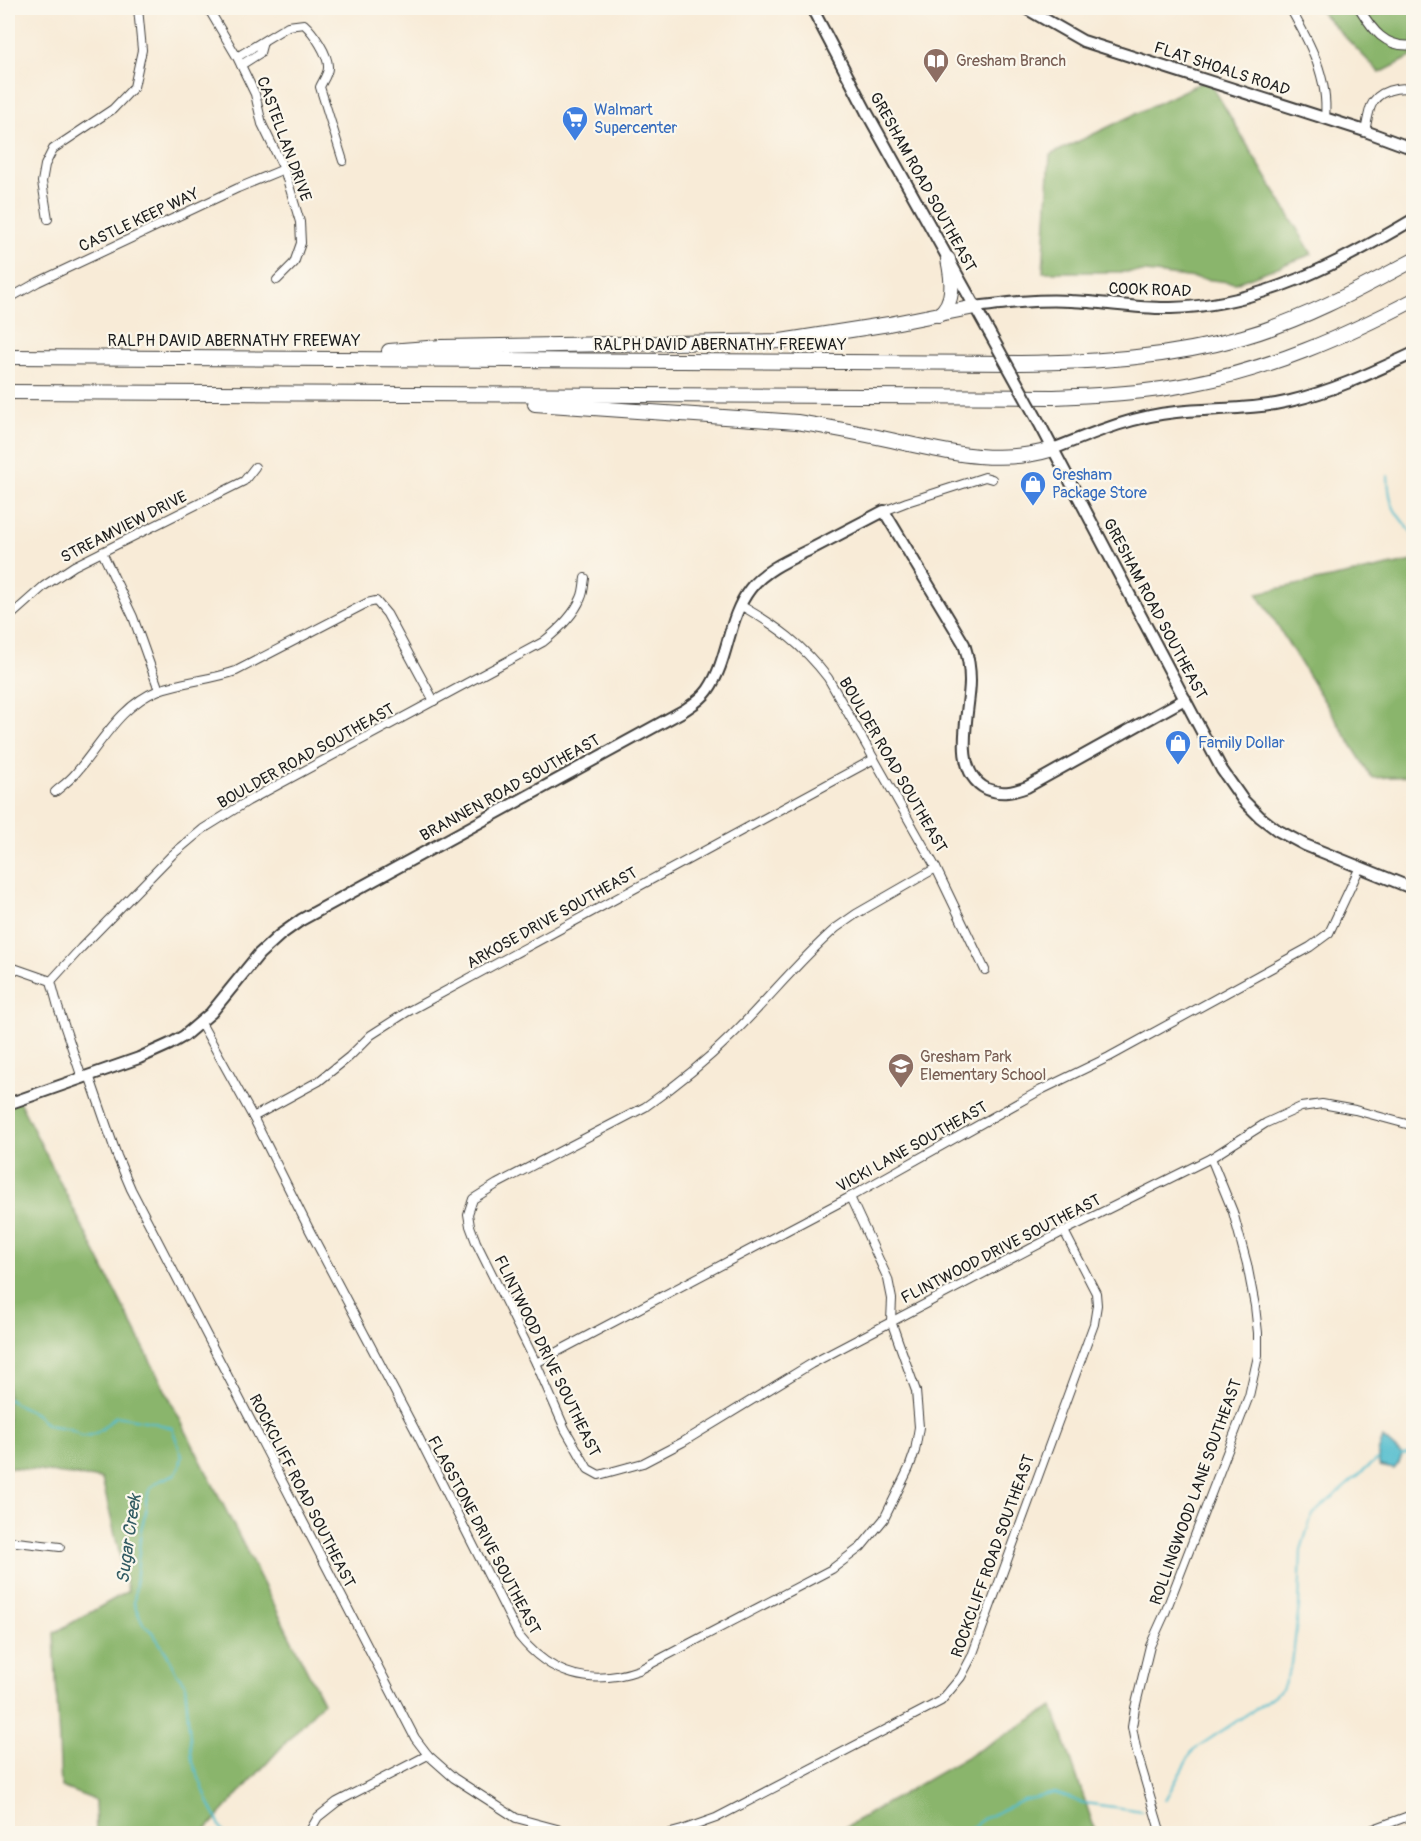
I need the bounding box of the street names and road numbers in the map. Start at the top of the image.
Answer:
street label: FLAT SHOALS ROAD [1151,38,1293,100]
street label: CASTELLAN DRIVE [252,74,316,204]
street label: GRESHAM ROAD SOUTHEAST [865,89,981,275]
street label: CASTLE KEEP WAY [76,183,202,257]
street label: COOK ROAD [1108,279,1192,301]
street label: RALPH DAVID ABERNATHY FREEWAY [107,331,361,351]
street label: RALPH DAVID ABERNATHY FREEWAY [593,335,847,355]
street label: STREAMVIEW DRIVE [58,487,190,567]
street label: GRESHAM ROAD SOUTHEAST [1099,515,1211,703]
street label: BOULDER ROAD SOUTHEAST [835,674,952,856]
street label: BOULDER ROAD SOUTHEAST [214,699,398,813]
street label: BRANNEN ROAD SOUTHEAST [417,730,604,846]
street label: ARKOSE DRIVE SOUTHEAST [463,863,641,973]
street label: VICKI LANE SOUTHEAST [833,1097,991,1197]
street label: FLINTWOOD DRIVE SOUTHEAST [898,1190,1104,1308]
street label: FLINTWOOD DRIVE SOUTHEAST [489,1252,605,1460]
street label: ROLLINGWOOD LANE SOUTHEAST [1146,1376,1246,1608]
street label: ROCKCLIFF ROAD SOUTHEAST [244,1391,360,1591]
street label: FLAGSTONE DRIVE SOUTHEAST [423,1432,545,1638]
street label: ROCKCLIFF ROAD SOUTHEAST [947,1452,1039,1660]

